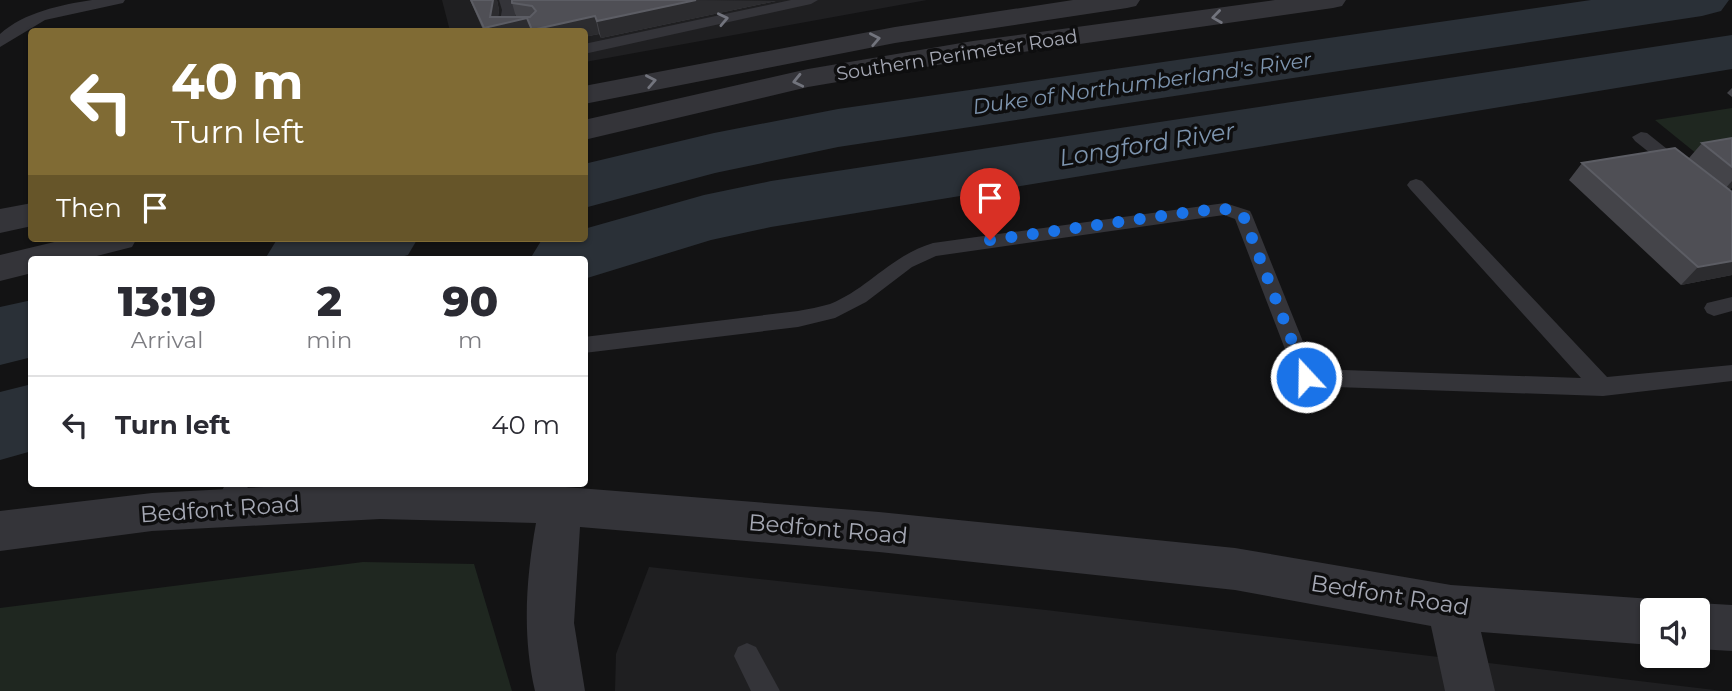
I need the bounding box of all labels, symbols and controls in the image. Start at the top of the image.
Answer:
one-way arrow [1211,9,1222,24]
one-way arrow [717,13,729,28]
street label: Southern Perimeter Road [835,25,1079,85]
one-way arrow [869,32,881,47]
water label: Duke of Northumberland's River [971,47,1314,119]
text: 40 m [171,52,303,111]
icon: left [56,56,147,147]
one-way arrow [792,72,804,87]
one-way arrow [645,75,657,90]
text: Turn left [171,112,305,151]
water label: Longford River [1057,116,1238,172]
pin [960,168,1020,240]
icon: arrive [971,179,1009,217]
icon: arrive [136,189,174,227]
text: Then [56,192,122,224]
text: 13:19 [118,275,216,327]
text: 2 [317,275,342,327]
text: 90 [442,275,498,327]
text: Arrival [131,326,203,354]
text: min [306,326,352,354]
text: m [458,326,482,354]
position arrow [1269,340,1343,414]
icon: left [56,406,94,444]
text: Turn left [115,409,231,441]
text: 40 m [491,409,560,441]
street label: Bedfont Road [139,489,301,529]
street label: Bedfont Road [747,508,909,550]
street label: Bedfont Road [1309,569,1471,621]
map controls [1640,598,1710,668]
button: sound [1640,598,1710,668]

